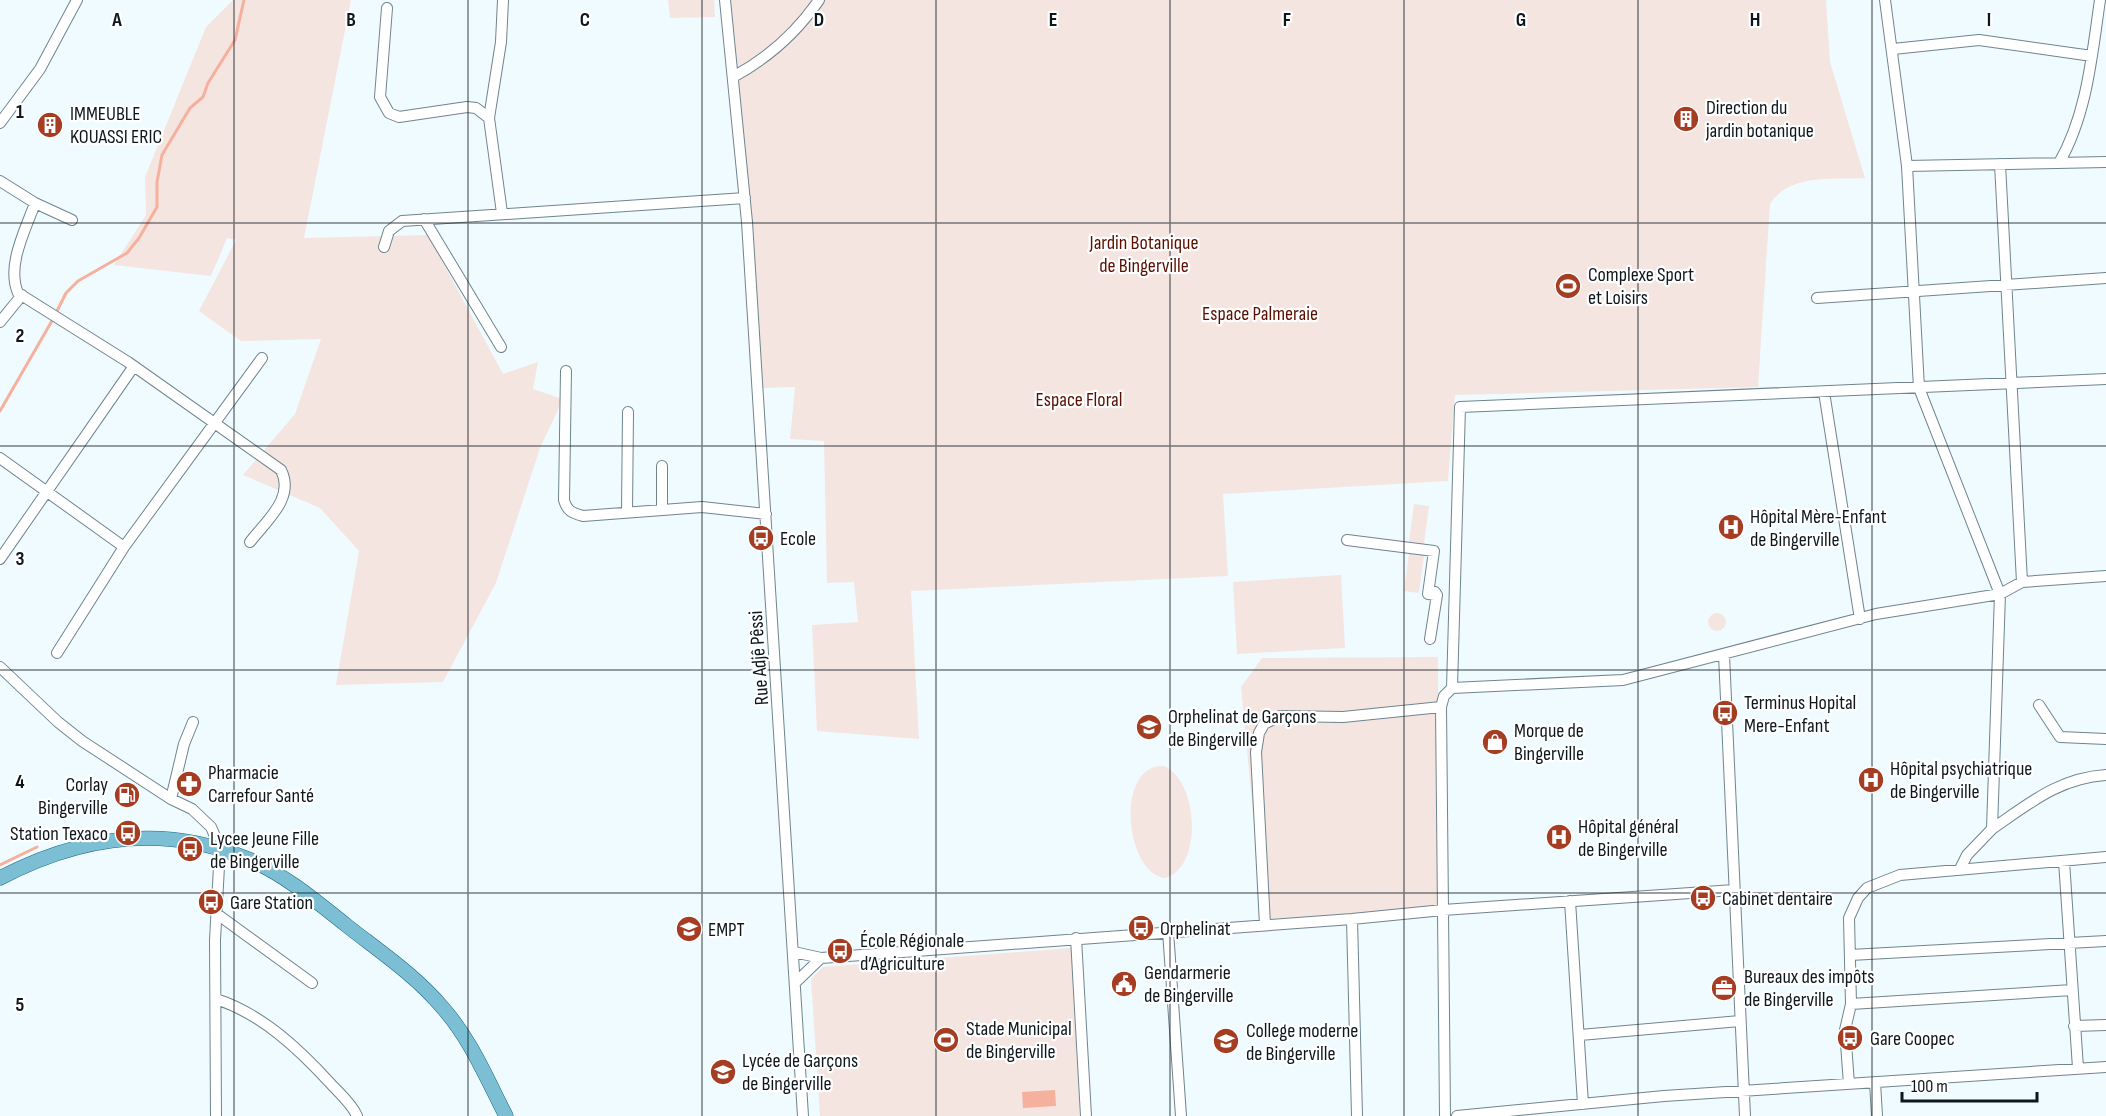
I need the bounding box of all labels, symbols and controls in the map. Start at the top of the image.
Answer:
text: A [111,8,122,32]
text: B [346,8,356,32]
text: C [580,8,590,32]
text: D [814,8,824,32]
text: E [1049,8,1057,32]
text: F [1283,8,1291,32]
text: G [1516,8,1526,32]
text: H [1750,8,1760,32]
text: I [1987,8,1991,32]
place label: Direction du jardin botanique [1705,96,1814,143]
text: 1 [16,100,24,124]
place label: IMMEUBLE KOUASSI ERIC [70,102,162,149]
building icon: Direction du jardin botanique [1671,104,1701,134]
building icon: IMMEUBLE KOUASSI ERIC [35,110,65,140]
park label: Jardin Botanique de Bingerville [1089,231,1198,278]
place label: Complexe Sport et Loisirs [1588,263,1694,310]
sports icon: Complexe Sport et Loisirs [1553,271,1583,301]
park label: Espace Palmeraie [1202,302,1318,326]
text: 2 [16,324,24,348]
park label: Espace Floral [1036,388,1122,412]
place label: Hôpital Mère-Enfant de Bingerville [1750,505,1887,552]
hospital icon: Hôpital Mère-Enfant de Bingerville [1716,512,1746,542]
bus stop icon: Ecole [746,523,776,553]
place label: Ecole [780,527,816,551]
text: 3 [16,547,25,571]
street label: Rue Adjê Pêssi [744,610,774,706]
place label: Terminus Hopital Mere-Enfant [1744,691,1856,738]
bus stop icon: Terminus Hopital Mere-Enfant [1710,698,1740,728]
place label: Orphelinat de Garçons de Bingerville [1168,705,1316,752]
school or university icon: Orphelinat de Garçons de Bingerville [1134,712,1164,742]
place label: Morque de Bingerville [1514,719,1584,766]
shop icon: Morque de Bingerville [1480,727,1510,757]
place label: Hôpital psychiatrique de Bingerville [1890,757,2032,804]
place label: Pharmacie Carrefour Santé [208,761,314,808]
hospital icon: Hôpital psychiatrique de Bingerville [1856,765,1886,795]
pharmacy icon: Pharmacie Carrefour Santé [174,769,204,799]
text: 4 [15,770,25,794]
place label: Corlay Bingerville [38,773,108,820]
fuel station icon: Corlay Bingerville [112,780,142,810]
place label: Hôpital général de Bingerville [1578,815,1678,862]
bus stop icon: Station Texaco [113,818,143,848]
place label: Station Texaco [10,822,108,846]
hospital icon: Hôpital général de Bingerville [1544,822,1574,852]
place label: Lycee Jeune Fille de Bingerville [210,827,319,874]
bus stop icon: Lycee Jeune Fille de Bingerville [175,834,205,864]
bus stop icon: Cabinet dentaire [1688,883,1718,913]
bus stop icon: Gare Station [196,887,226,917]
place label: Cabinet dentaire [1722,887,1833,911]
place label: Gare Station [230,891,313,915]
bus stop icon: Orphelinat [1126,913,1156,943]
school or university icon: EMPT [674,914,704,944]
place label: Orphelinat [1160,917,1231,941]
place label: EMPT [708,918,745,942]
place label: École Régionale d’Agriculture [860,929,964,976]
bus stop icon: École Régionale d’Agriculture [825,936,855,966]
place label: Gendarmerie de Bingerville [1144,961,1234,1008]
place label: Bureaux des impôts de Bingerville [1744,965,1874,1012]
public building icon: Gendarmerie de Bingerville [1109,969,1139,999]
office icon: Bureaux des impôts de Bingerville [1709,973,1739,1003]
text: 5 [16,993,25,1017]
place label: Stade Municipal de Bingerville [966,1017,1072,1064]
place label: College moderne de Bingerville [1246,1019,1358,1066]
bus stop icon: Gare Coopec [1835,1023,1865,1053]
sports icon: Stade Municipal de Bingerville [931,1025,961,1055]
school or university icon: College moderne de Bingerville [1211,1026,1241,1056]
place label: Gare Coopec [1870,1027,1955,1051]
place label: Lycée de Garçons de Bingerville [742,1049,858,1096]
school or university icon: Lycée de Garçons de Bingerville [708,1057,738,1087]
scale bar [1902,1065,2037,1103]
text: 100 m [1911,1076,1948,1097]

